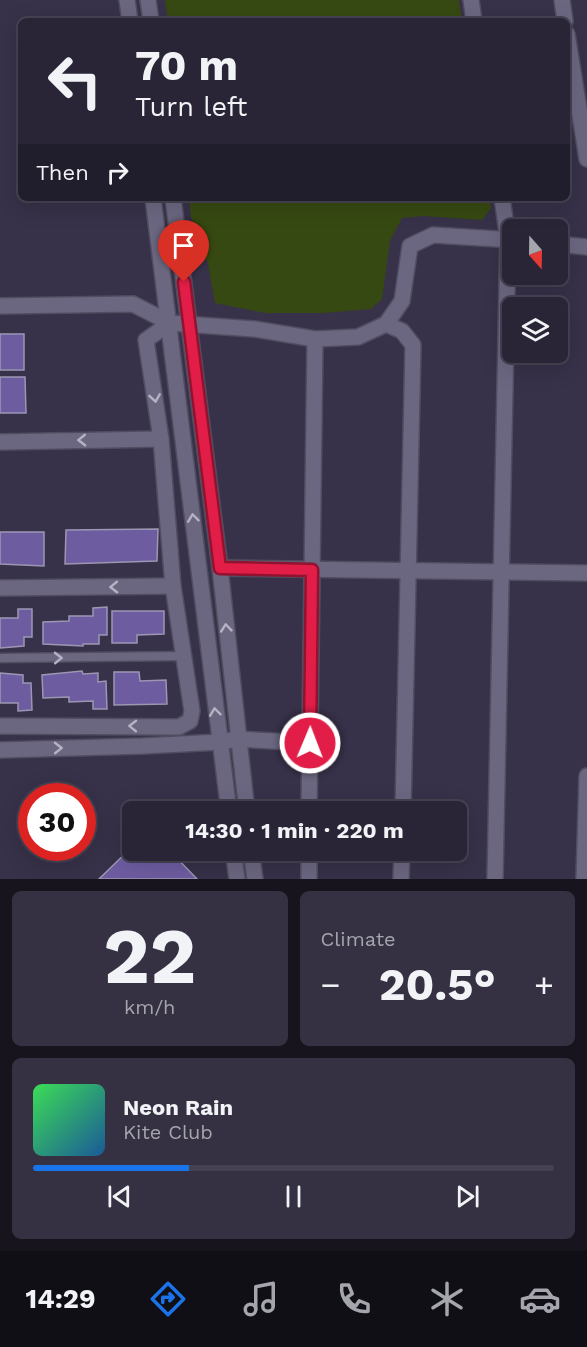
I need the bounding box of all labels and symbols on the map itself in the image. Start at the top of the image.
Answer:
north arrow [502,219,568,285]
pin [158,220,209,282]
one-way arrow [148,393,161,403]
one-way arrow [77,434,86,447]
one-way arrow [187,514,199,523]
one-way arrow [110,581,119,593]
one-way arrow [221,624,233,633]
one-way arrow [54,651,63,664]
one-way arrow [210,707,222,716]
position arrow [278,711,342,775]
one-way arrow [129,720,138,732]
one-way arrow [54,742,63,755]
speed limit sign: 30 [18,783,96,861]

